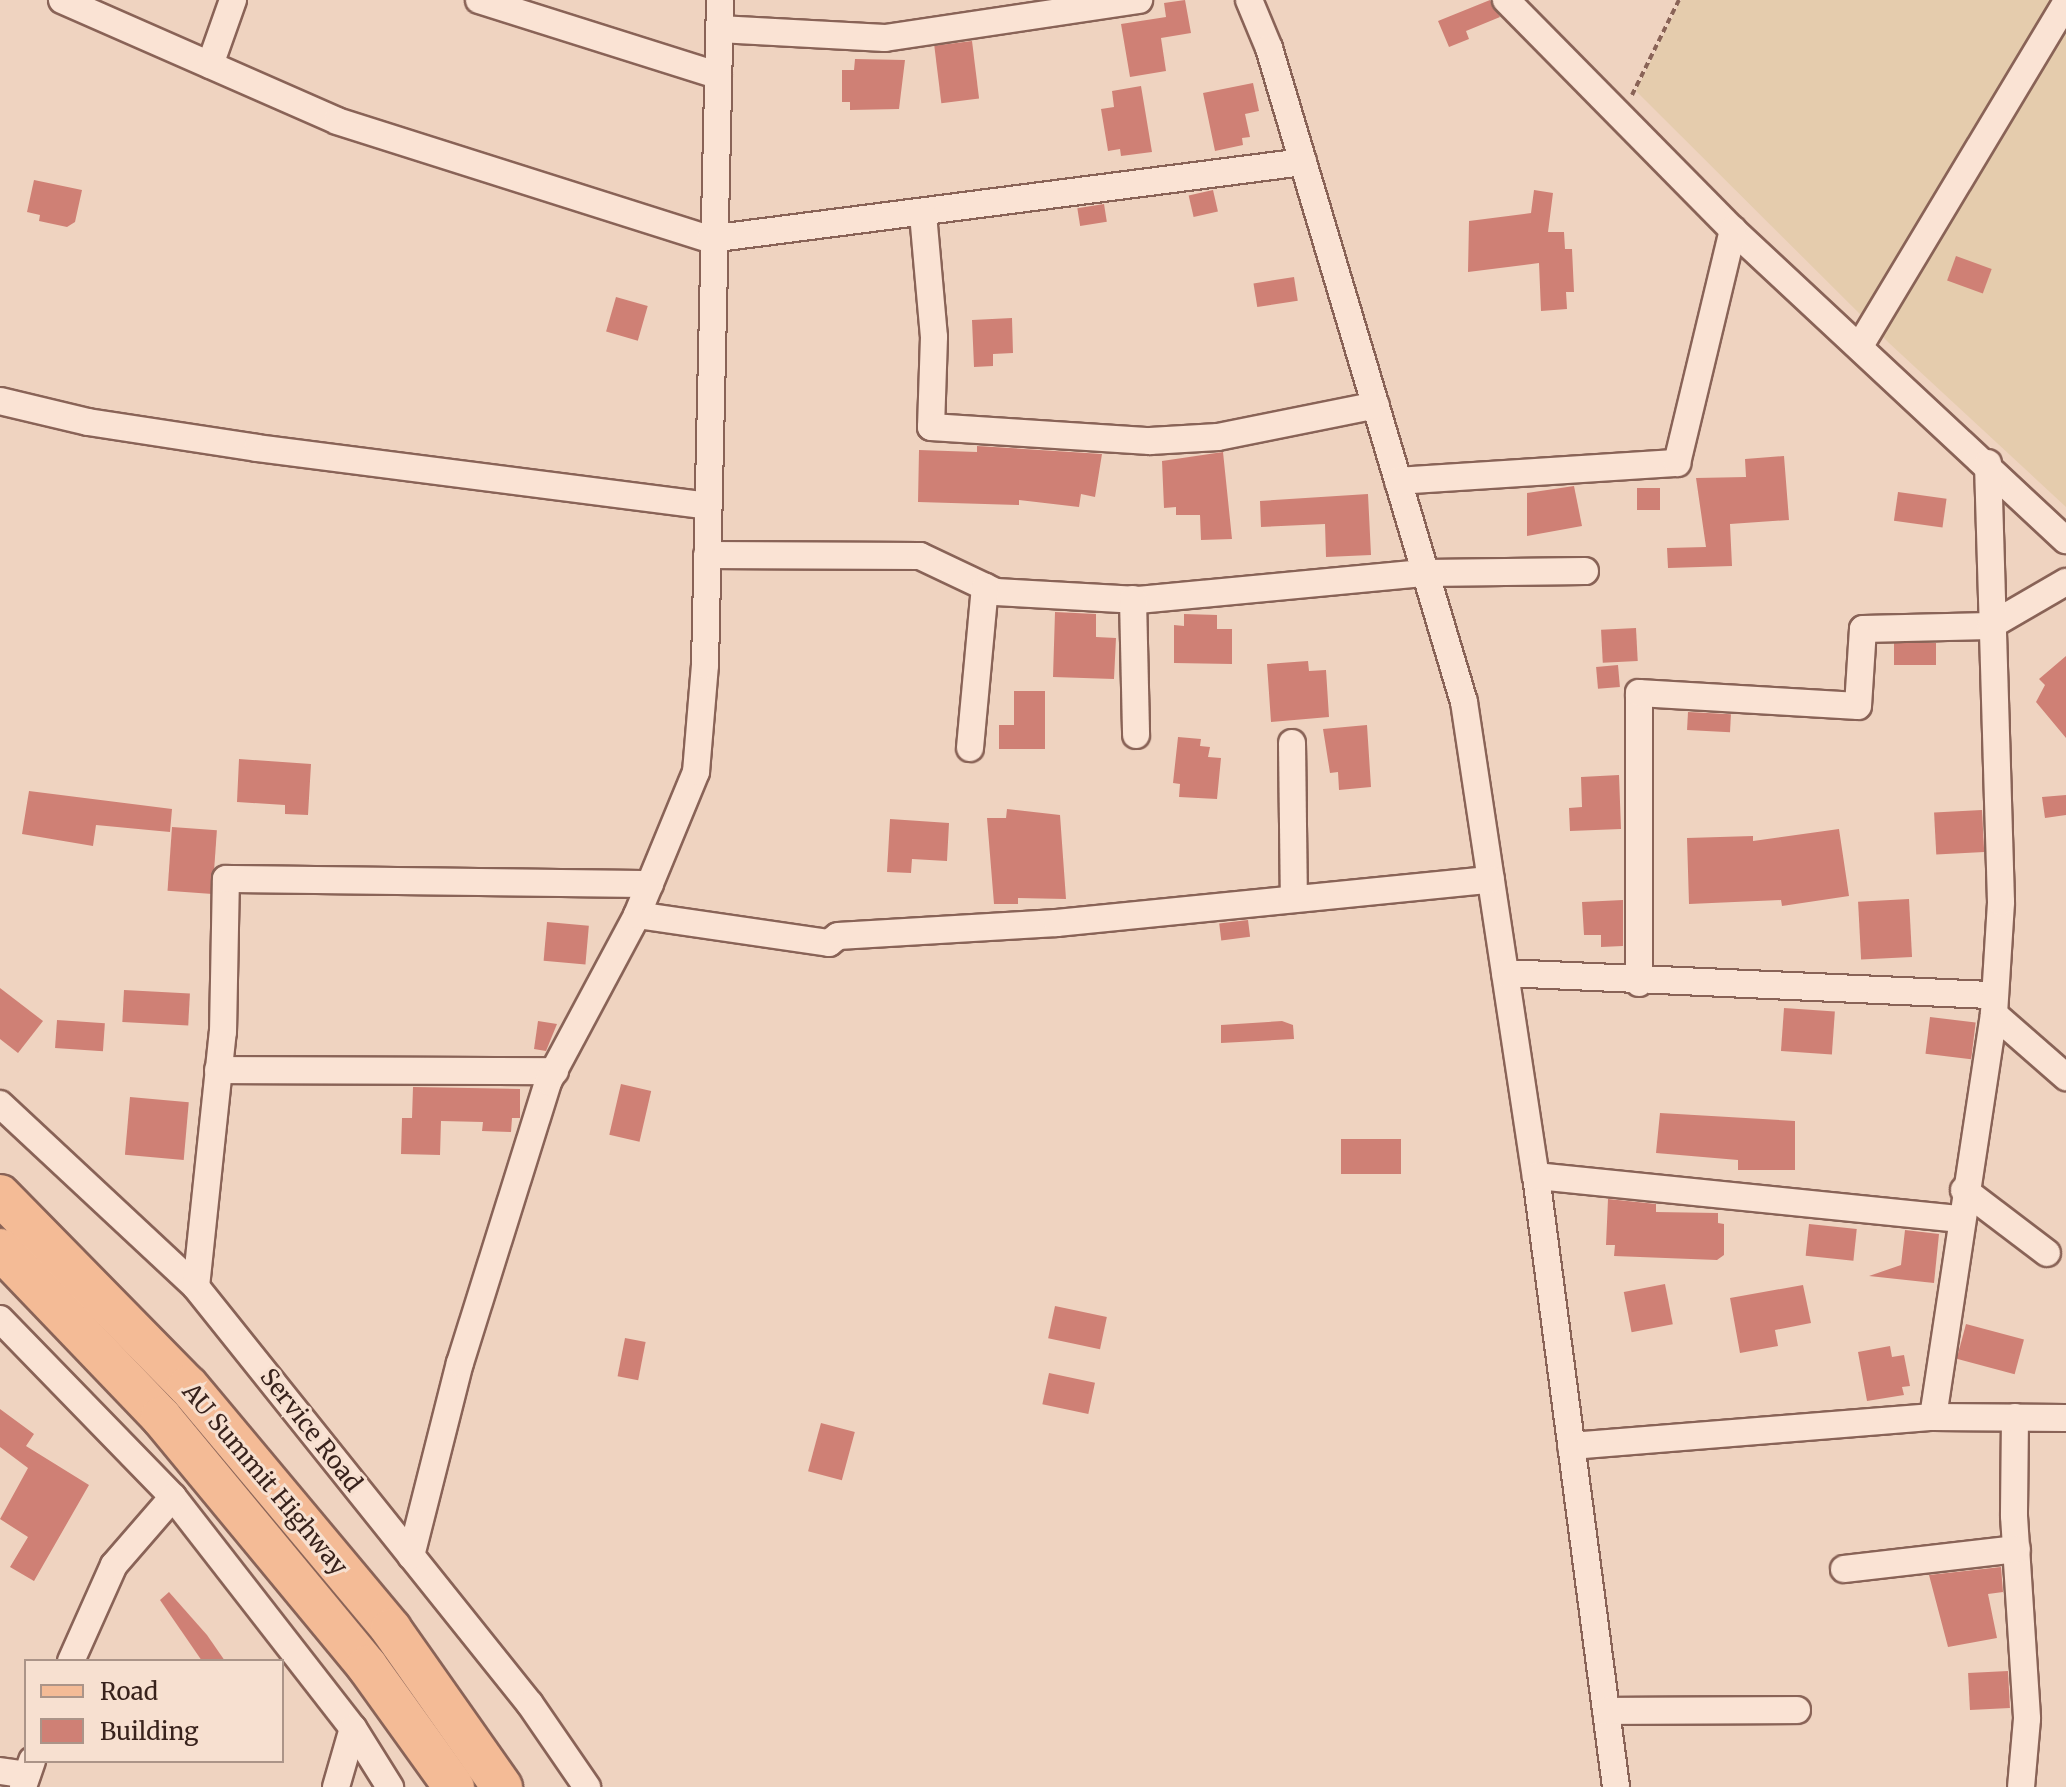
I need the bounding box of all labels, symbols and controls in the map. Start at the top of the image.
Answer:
street label: Service Road [254,1363,368,1497]
street label: AU Summit Highway [176,1377,354,1581]
legend [24,1659,284,1763]
text: Road [100,1676,158,1707]
text: Building [100,1716,199,1747]

